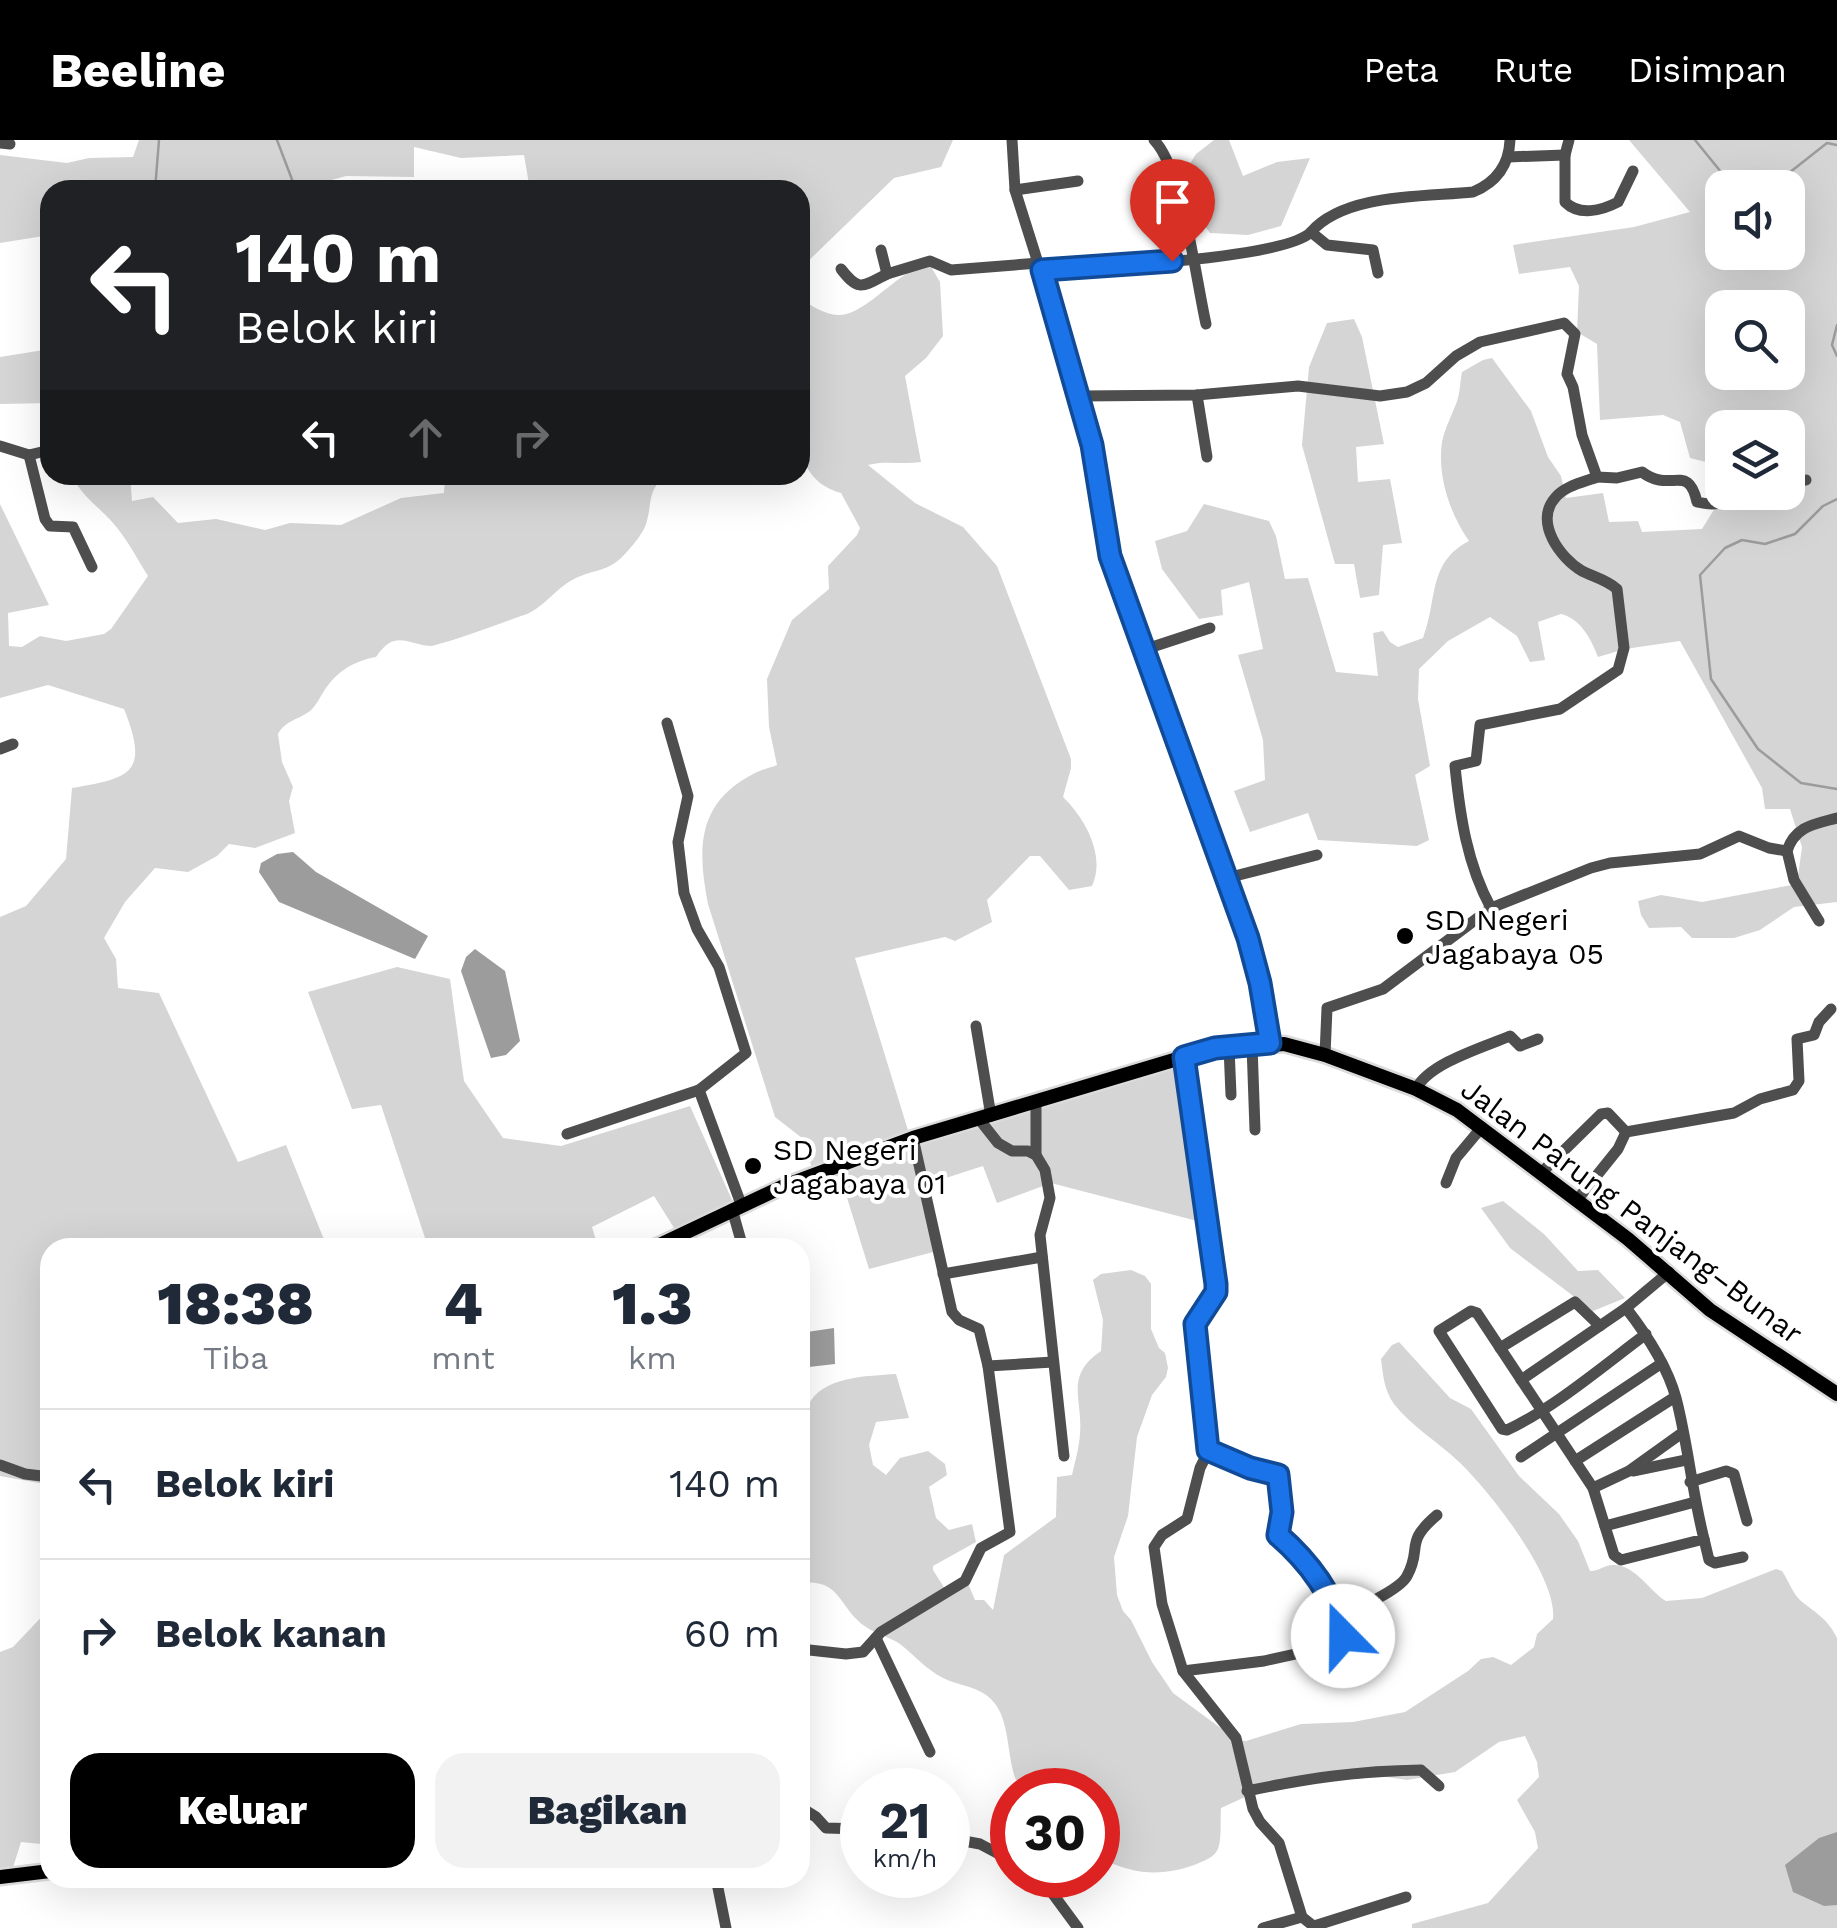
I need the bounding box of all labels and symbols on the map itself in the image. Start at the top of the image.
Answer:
pin [1130,159,1215,262]
place label: SD Negeri Jagabaya 05 [1425,902,1604,971]
marker: SD Negeri Jagabaya 05 [1394,925,1416,947]
street label: Jalan Parung Panjang–Bunar [1454,1071,1810,1351]
place label: SD Negeri Jagabaya 01 [773,1132,946,1201]
marker: SD Negeri Jagabaya 01 [742,1155,764,1177]
position arrow [1291,1584,1395,1688]
speed limit sign: 30 [990,1768,1120,1898]

